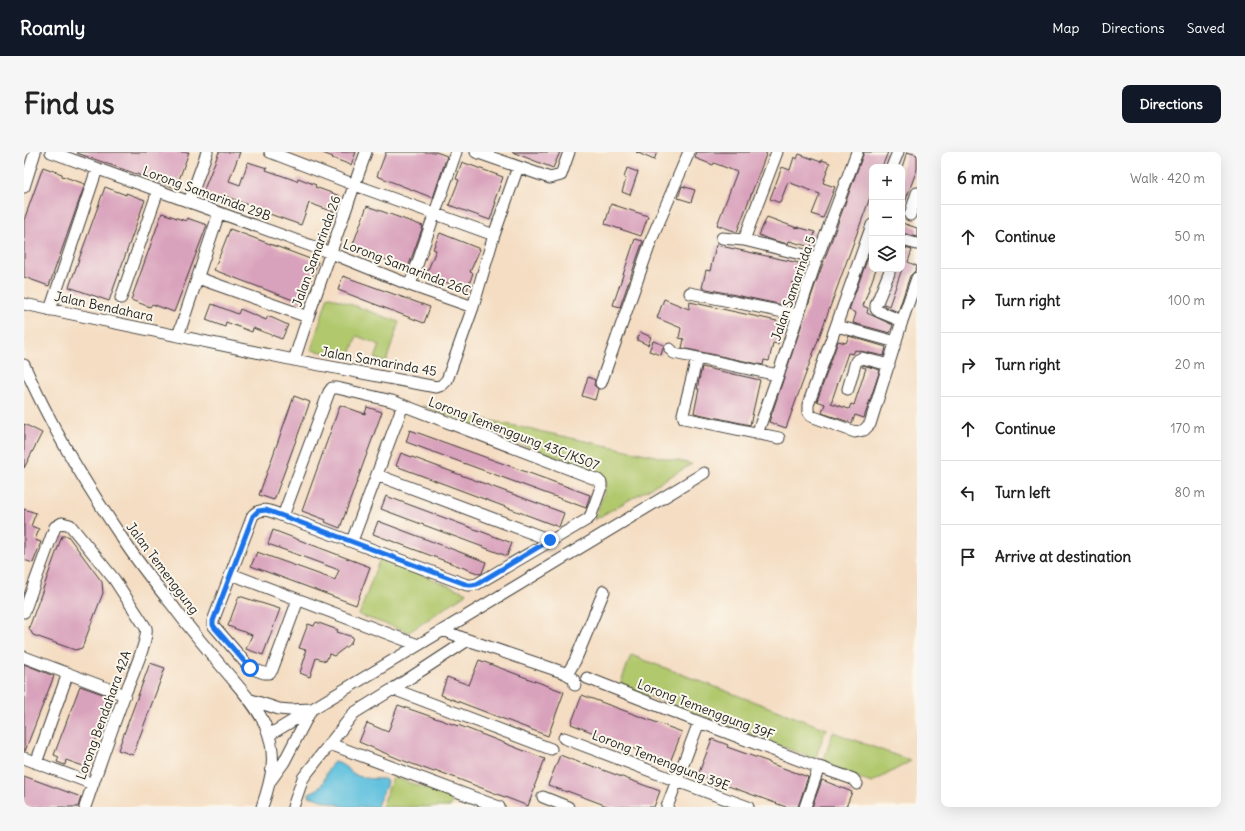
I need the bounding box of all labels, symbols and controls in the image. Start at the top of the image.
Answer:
text: Roamly [20,16,85,40]
text: Map [1052,19,1079,37]
text: Directions [1101,19,1165,37]
text: Saved [1187,19,1225,37]
button: Directions [1122,85,1221,123]
text: Find us [24,86,115,122]
street label: Lorong Samarinda 29B [140,162,273,225]
map controls [869,164,905,272]
button: + [869,164,905,200]
text: 6 min [957,167,999,189]
text: Walk · 420 m [1130,170,1205,187]
street label: Jalan Samarinda 26 [288,193,344,309]
button: − [869,200,905,236]
icon: ahead [957,226,979,248]
text: Continue [995,227,1056,246]
text: 50 m [1174,228,1205,245]
street label: Jalan Samarinda 5 [768,233,819,343]
street label: Lorong Samarinda 26C [341,235,473,300]
button: layers [869,236,905,272]
street label: Jalan Bendahara [53,288,155,325]
icon: right [957,290,979,312]
text: Turn right [995,291,1060,310]
text: 100 m [1168,292,1205,309]
street label: Jalan Samarinda 45 [320,343,438,380]
icon: right [957,354,979,376]
text: Turn right [995,355,1060,374]
text: 20 m [1175,356,1205,373]
street label: Lorong Temenggung 43C/KS07 [426,393,602,474]
icon: ahead [957,418,979,440]
text: Continue [995,419,1056,438]
text: 170 m [1170,420,1205,437]
icon: left [957,482,979,504]
text: Turn left [995,483,1050,502]
text: 80 m [1174,484,1205,501]
street label: Jalan Temenggung [123,519,203,618]
route end [541,531,559,549]
icon: arrive [957,546,979,568]
text: Arrive at destination [995,547,1131,566]
street label: Lorong Bendahara 42A [72,648,135,782]
route start [241,659,259,677]
street label: Lorong Temenggung 39F [635,675,777,744]
street label: Lorong Temenggung 39E [590,726,732,795]

